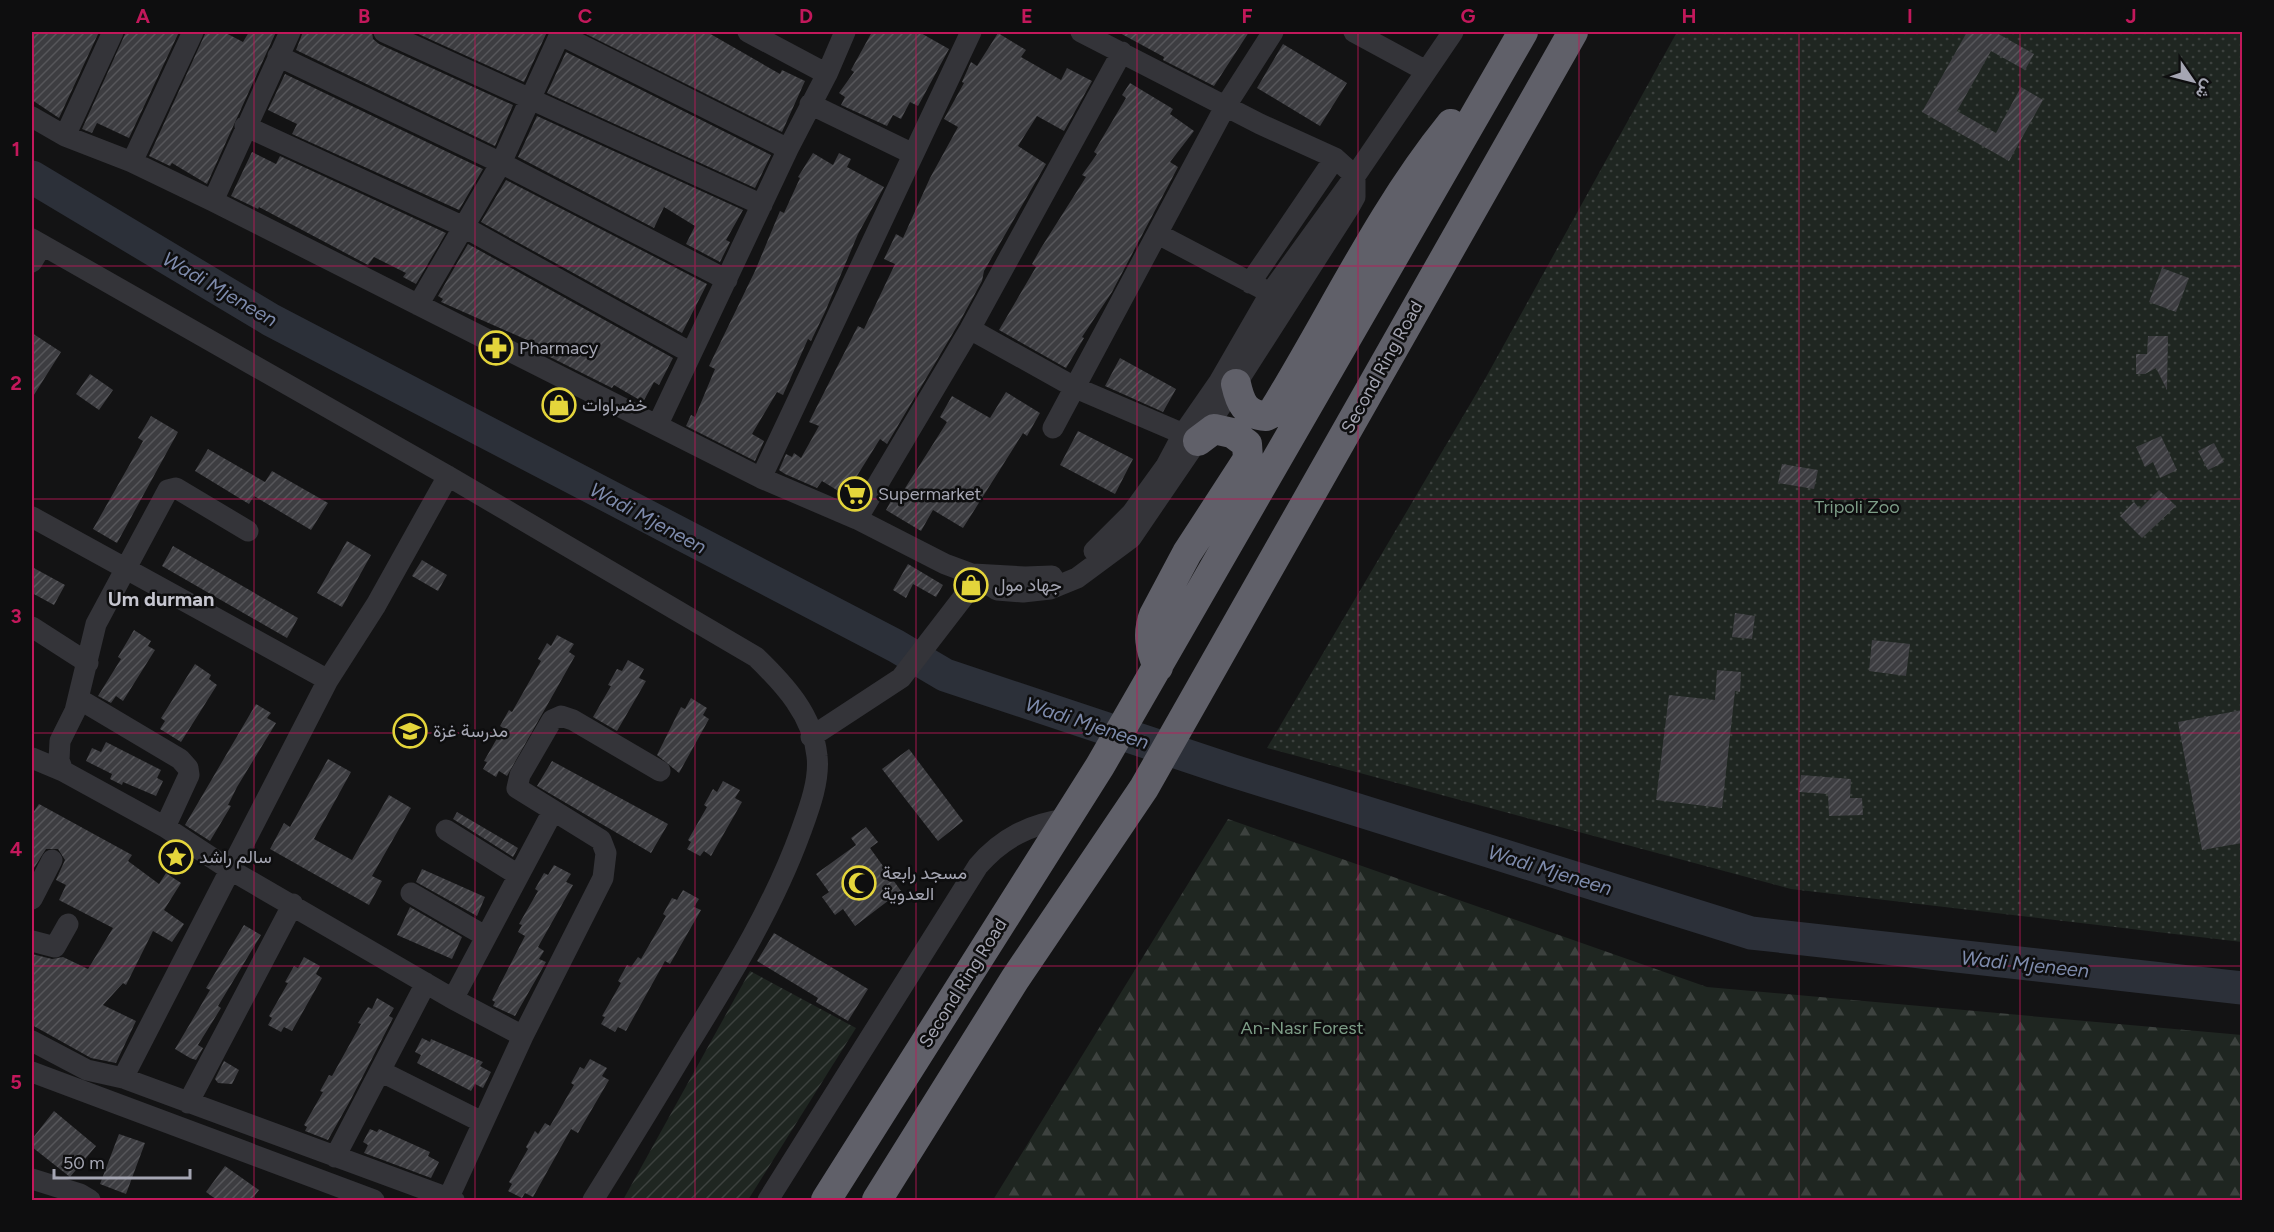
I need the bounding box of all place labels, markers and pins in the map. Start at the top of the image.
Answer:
pharmacy icon: Pharmacy [478,330,514,366]
place label: Pharmacy [519,337,599,359]
shop icon: خضراوات [541,387,577,423]
place label: خضراوات [582,394,647,416]
supermarket icon: Supermarket [837,476,873,512]
place label: Supermarket [878,483,982,505]
shop icon: جهاد مول [953,567,989,603]
place label: جهاد مول [994,574,1062,596]
school or university icon: مدرسة غزة [392,713,428,749]
place label: مدرسة غزة [433,720,508,742]
place icon: سالم راشد [158,839,194,875]
place label: سالم راشد [199,846,272,869]
place label: مسجد رابعة العدوية [882,862,967,905]
mosque icon: مسجد رابعة العدوية [841,865,877,901]

